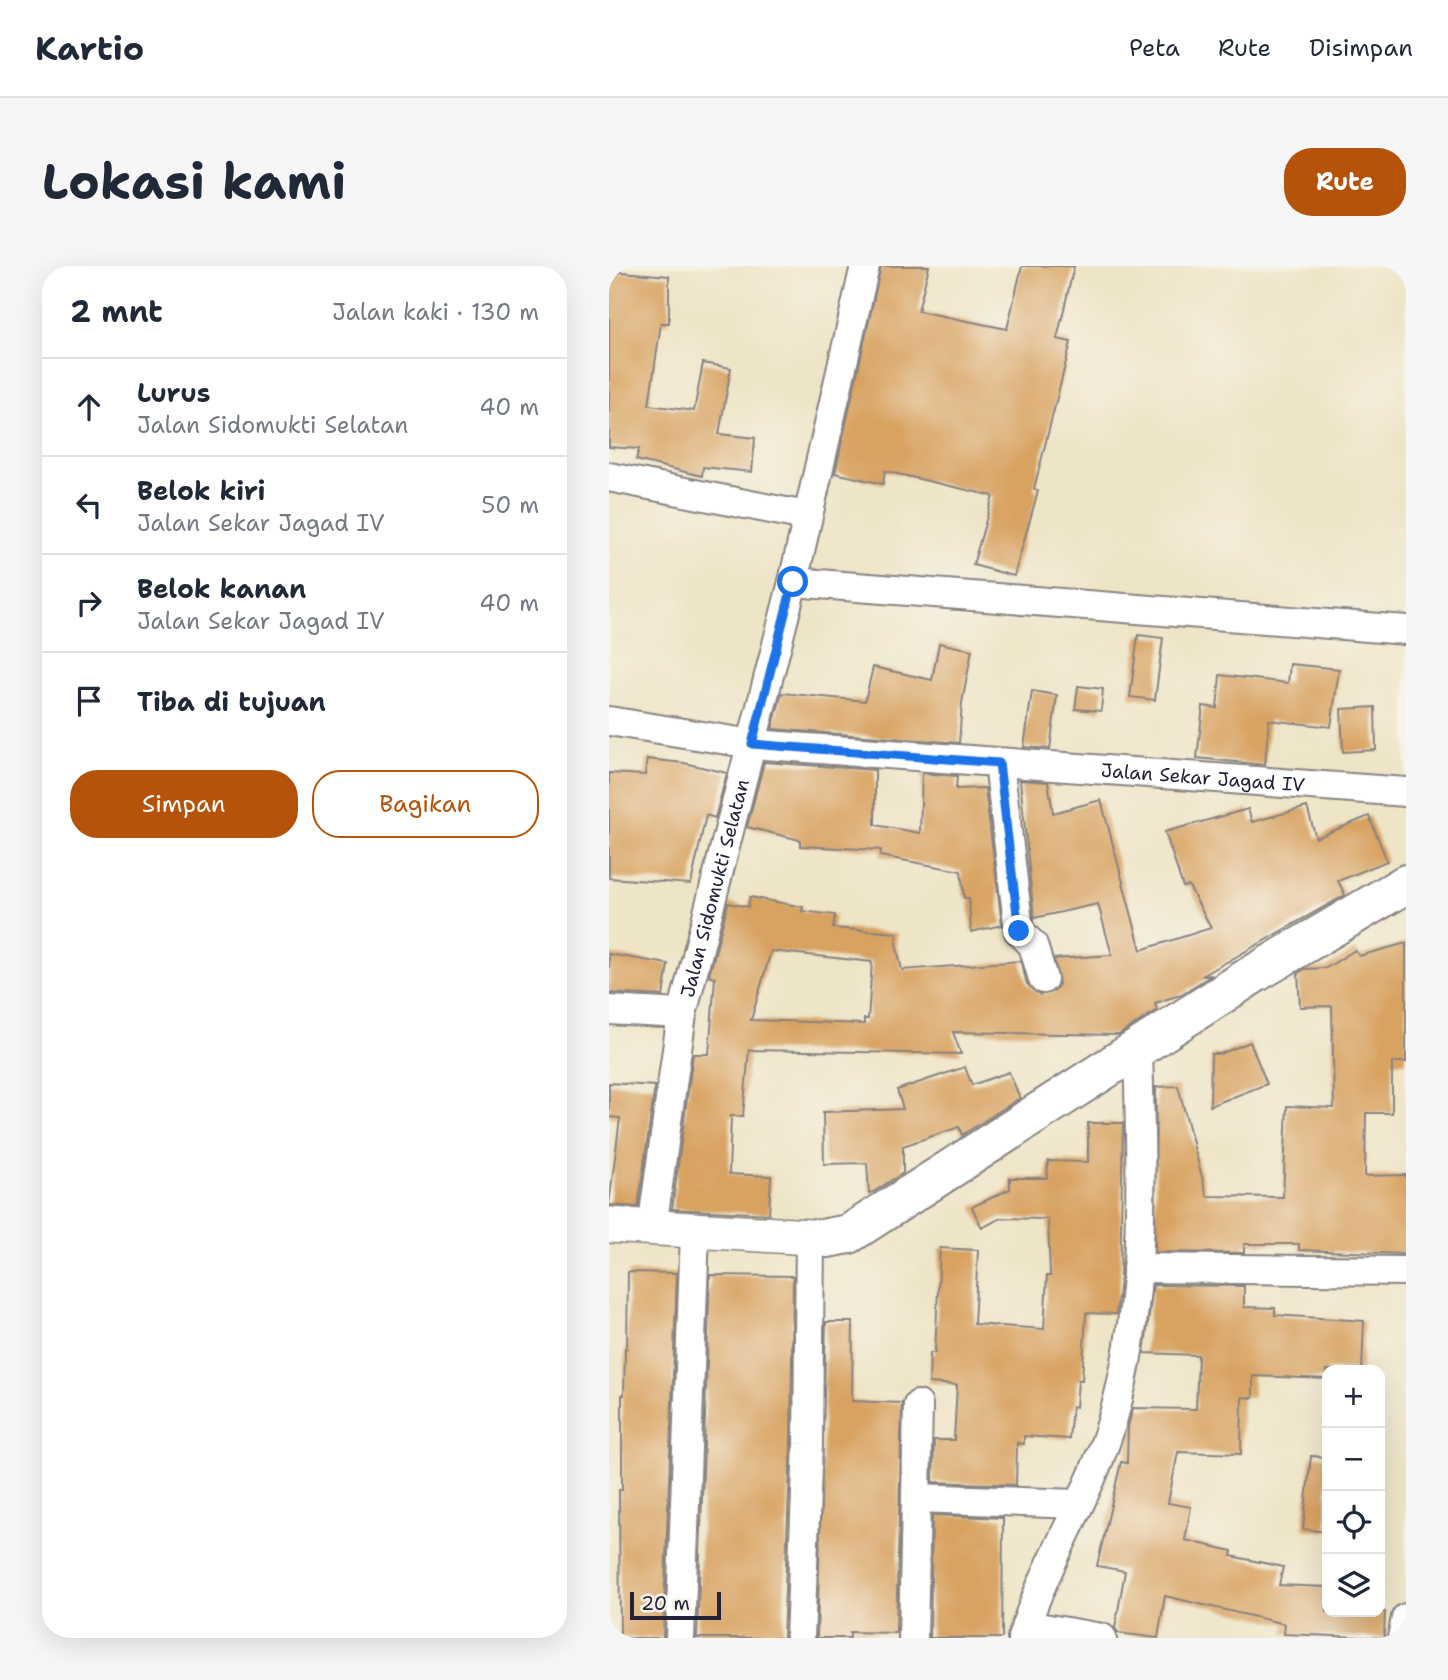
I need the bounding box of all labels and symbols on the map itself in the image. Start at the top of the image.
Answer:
route start [777,566,808,597]
street label: Jalan Sekar Jagad IV [1100,757,1306,797]
street label: Jalan Sidomukti Selatan [674,776,754,1000]
route end [1003,915,1034,946]
scale bar [630,1589,721,1621]

